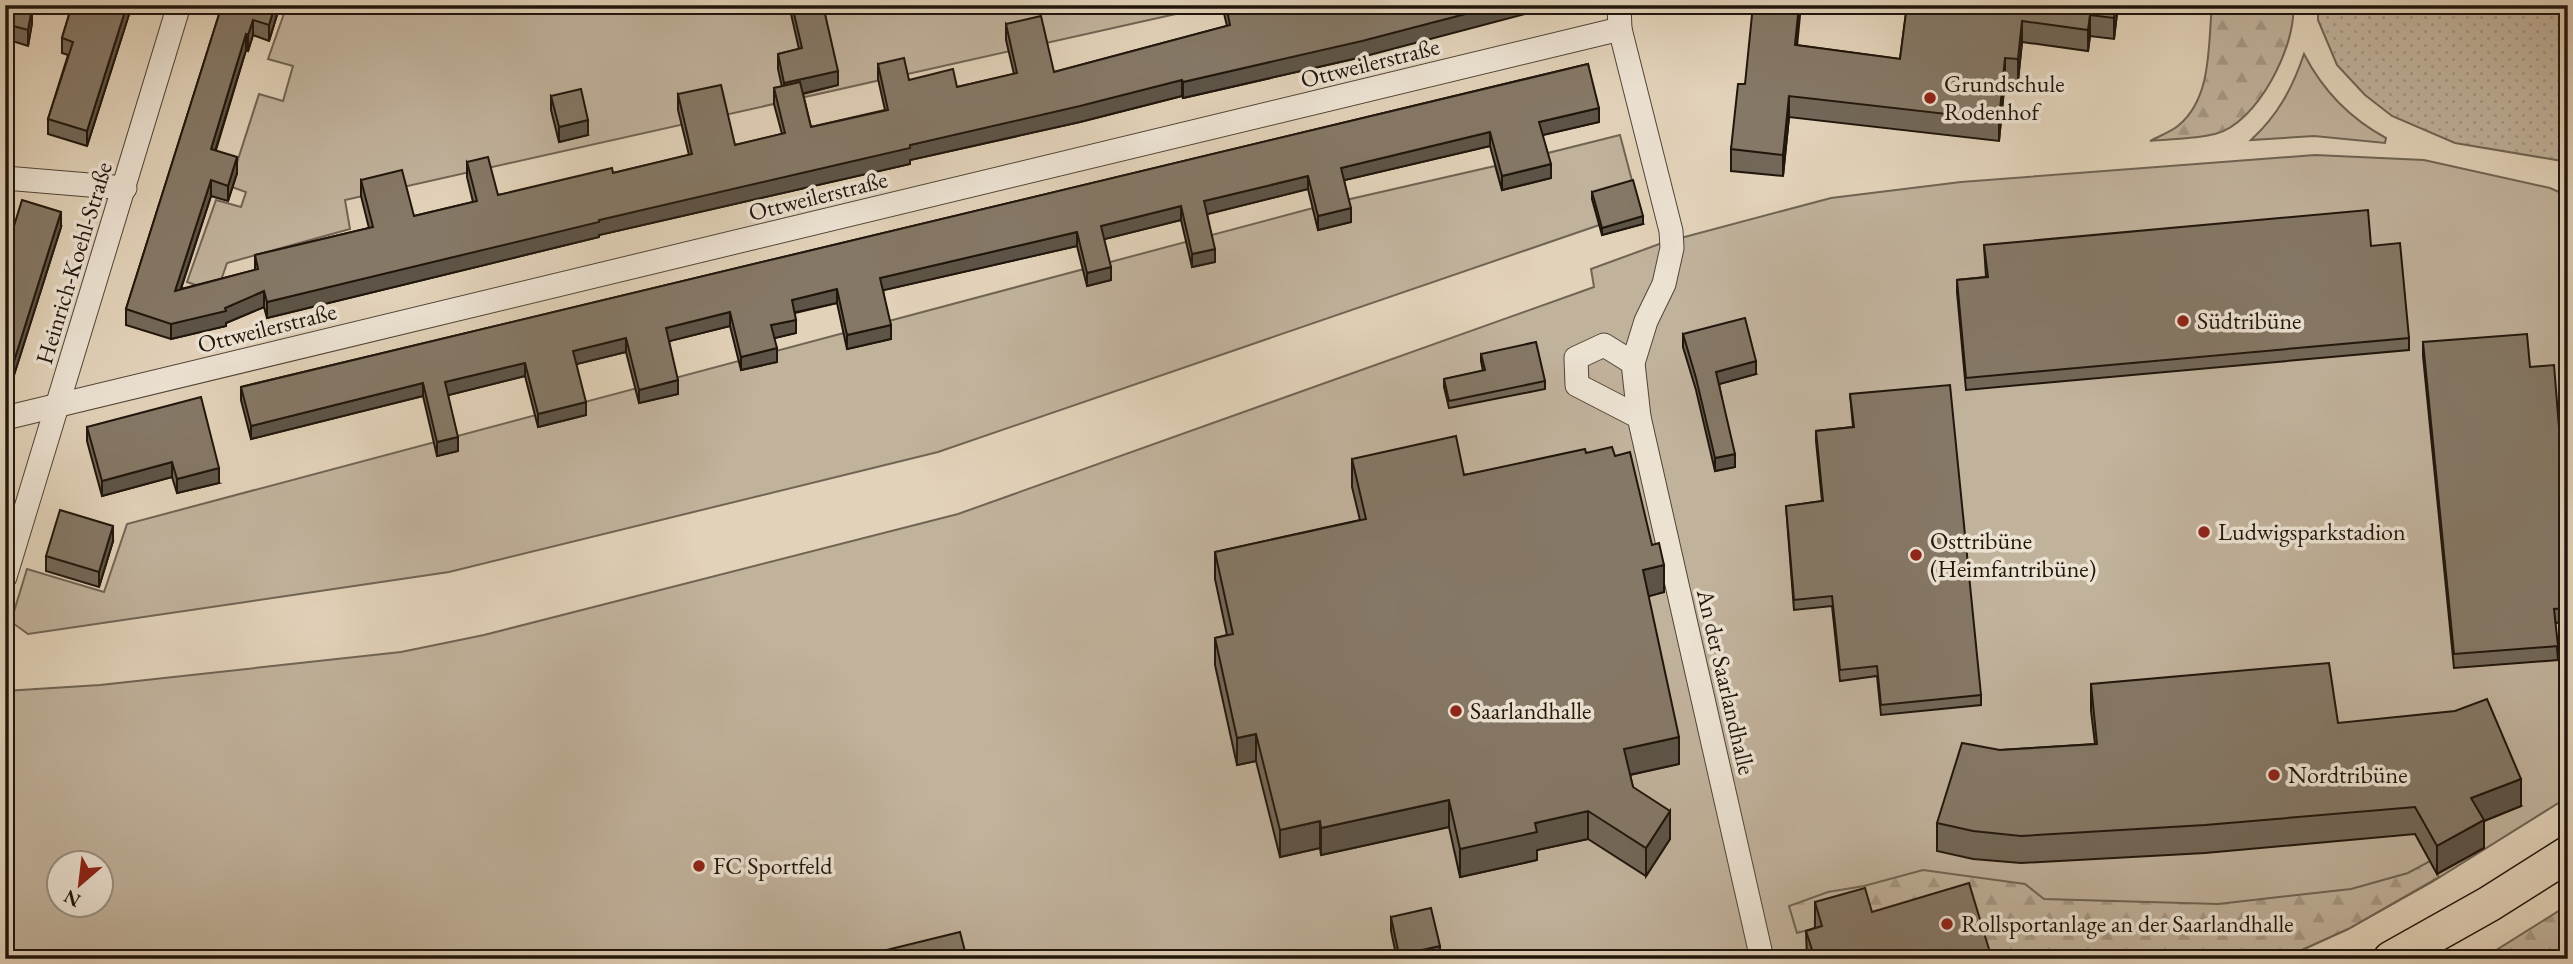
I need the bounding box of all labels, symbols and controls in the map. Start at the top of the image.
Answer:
street label: Ottweilerstraße [1297,30,1442,95]
place label: Grundschule Rodenhof [1944,68,2065,127]
marker: Grundschule Rodenhof [1922,90,1938,106]
street label: Heinrich-Koehl-Straße [28,158,119,368]
street label: Ottweilerstraße [745,163,890,228]
street label: Ottweilerstraße [194,295,339,360]
place label: Südtribüne [2197,305,2301,336]
marker: Südtribüne [2175,313,2191,329]
place label: Ludwigsparkstadion [2218,516,2406,547]
marker: Ludwigsparkstadion [2196,524,2212,540]
place label: Osttribüne (Heimfantribüne) [1930,525,2096,584]
marker: Osttribüne (Heimfantribüne) [1908,547,1924,563]
street label: An der Saarlandhalle [1690,585,1763,778]
place label: Saarlandhalle [1470,695,1591,726]
marker: Saarlandhalle [1448,703,1464,719]
place label: Nordtribüne [2288,759,2408,790]
marker: Nordtribüne [2266,767,2282,783]
north arrow [46,848,116,918]
place label: FC Sportfeld [713,850,833,881]
marker: FC Sportfeld [691,858,707,874]
text: N [59,884,85,913]
place label: Rollsportanlage an der Saarlandhalle [1961,908,2294,939]
marker: Rollsportanlage an der Saarlandhalle [1939,916,1955,932]

